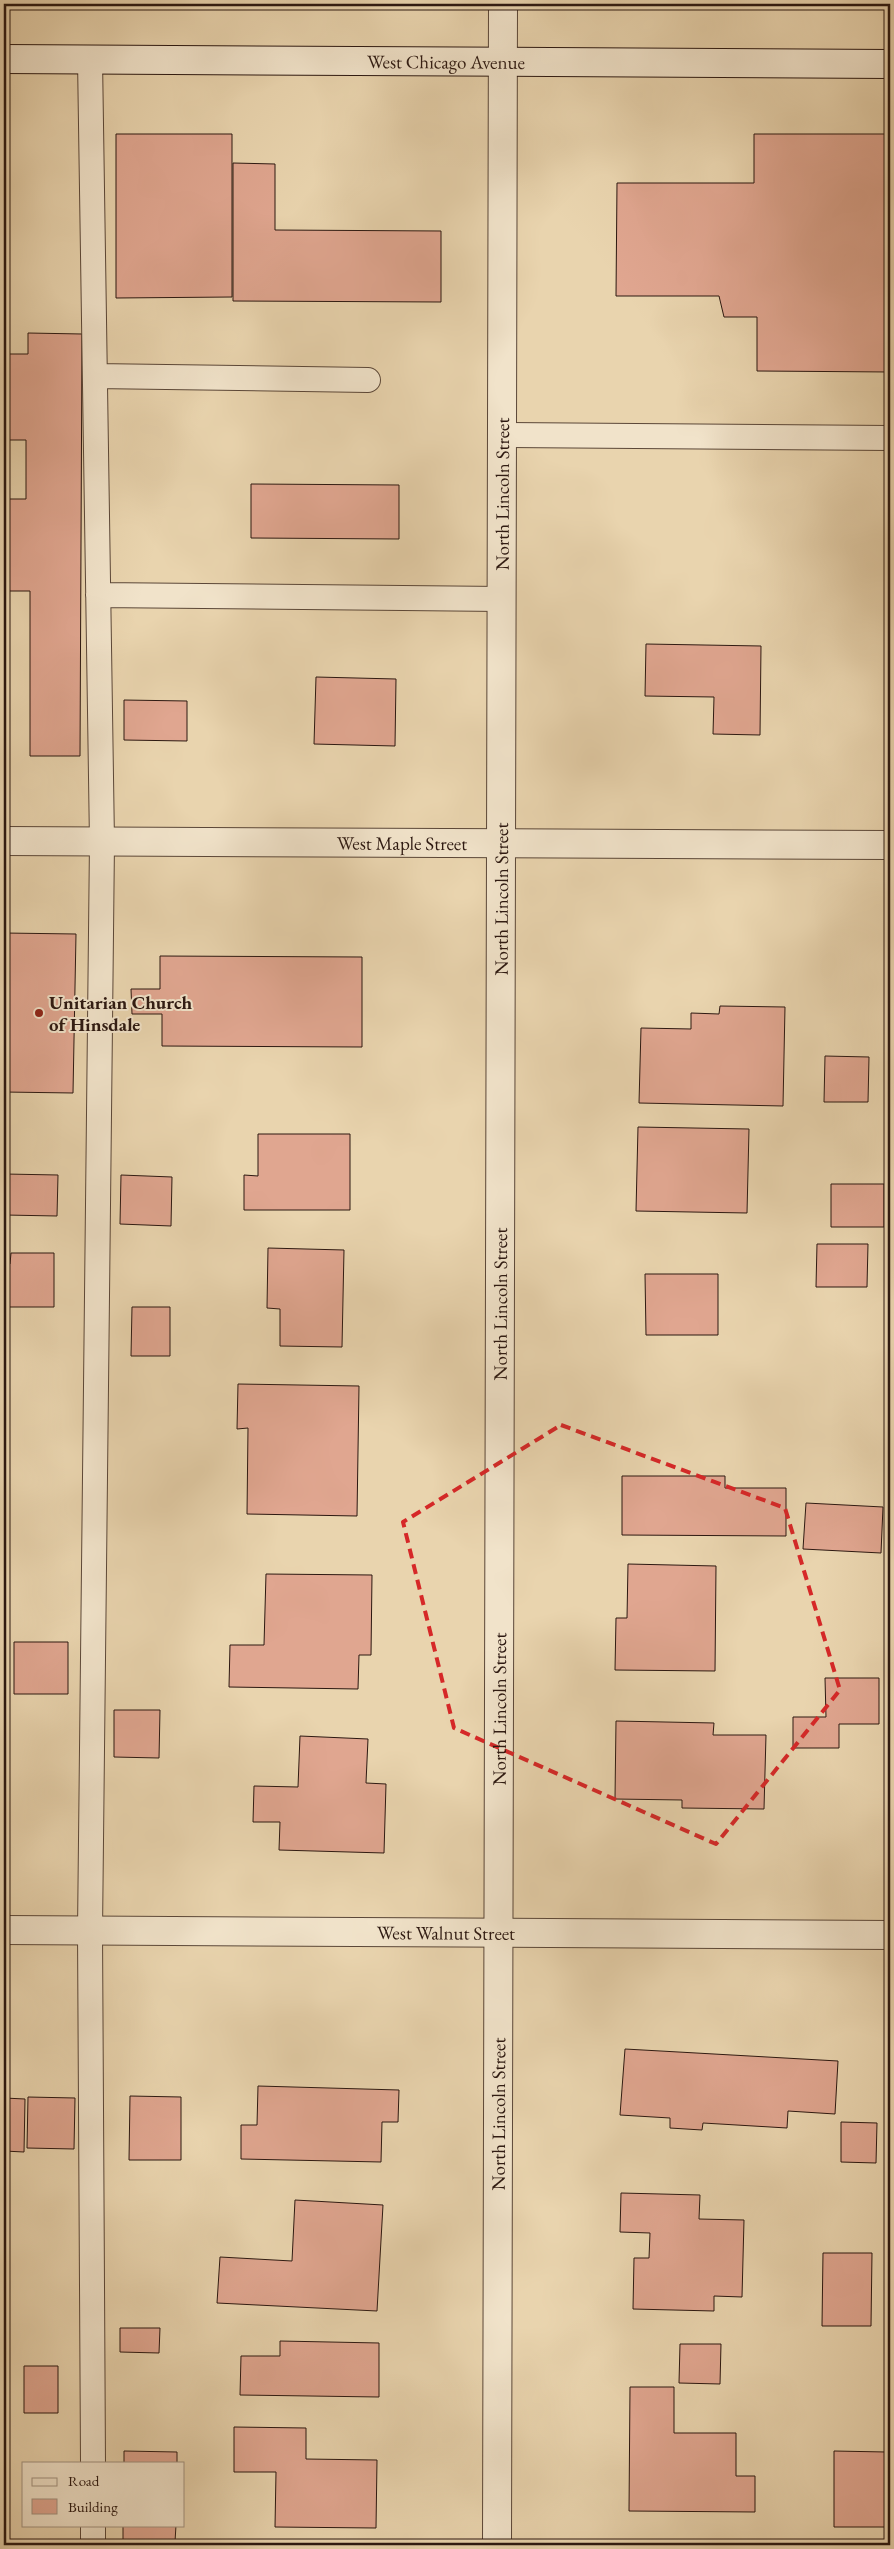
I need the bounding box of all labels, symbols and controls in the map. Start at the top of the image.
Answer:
street label: West Chicago Avenue [367,49,525,74]
street label: North Lincoln Street [489,417,515,570]
street label: North Lincoln Street [488,822,514,975]
street label: West Maple Street [337,830,467,856]
place label: Unitarian Church of Hinsdale [49,990,193,1037]
marker: Unitarian Church of Hinsdale [33,1007,45,1019]
street label: North Lincoln Street [487,1227,513,1380]
street label: North Lincoln Street [486,1632,512,1785]
street label: West Walnut Street [377,1920,515,1945]
street label: North Lincoln Street [485,2037,511,2190]
legend [22,2462,185,2526]
text: Road [68,2471,100,2490]
text: Building [68,2497,118,2516]

